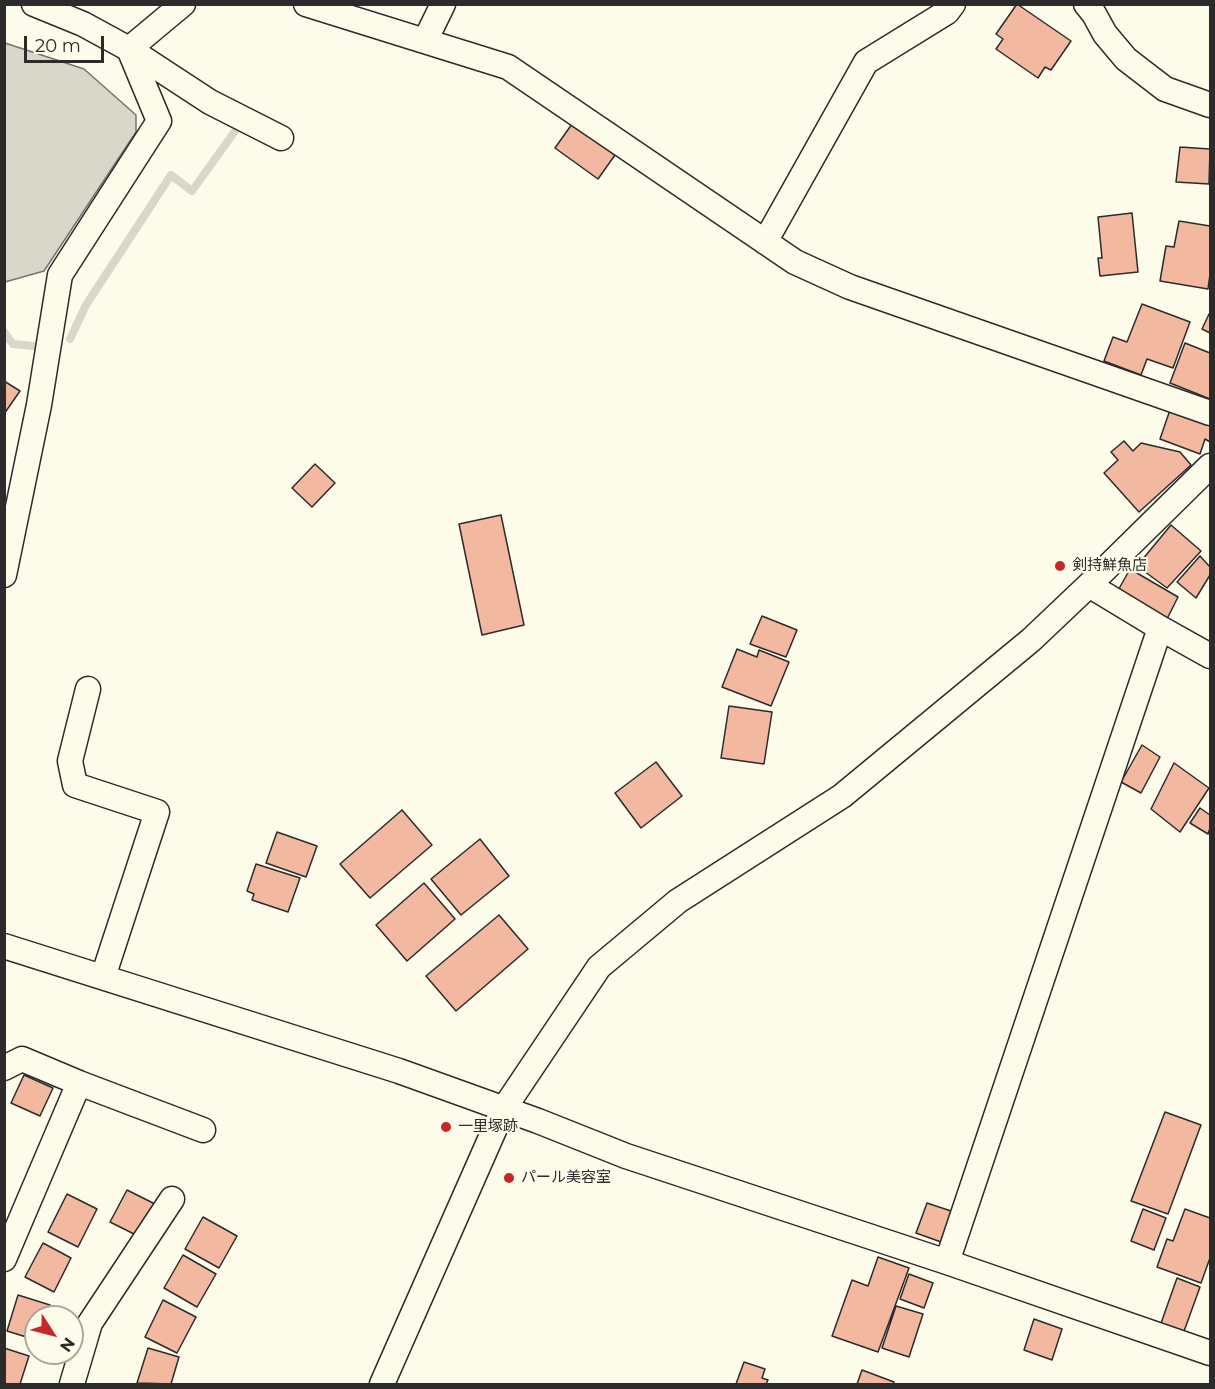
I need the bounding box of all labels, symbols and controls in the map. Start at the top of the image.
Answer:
scale bar [27,24,106,62]
text: 20 m [35,35,81,57]
place label: 剣持鮮魚店 [1072,557,1147,575]
marker: 剣持鮮魚店 [1053,559,1067,573]
place label: 一里塚跡 [458,1118,518,1136]
marker: 一里塚跡 [439,1120,453,1134]
place label: パール美容室 [521,1169,611,1187]
marker: パール美容室 [502,1171,516,1185]
north arrow [24,1305,84,1365]
text: N [56,1334,79,1356]

